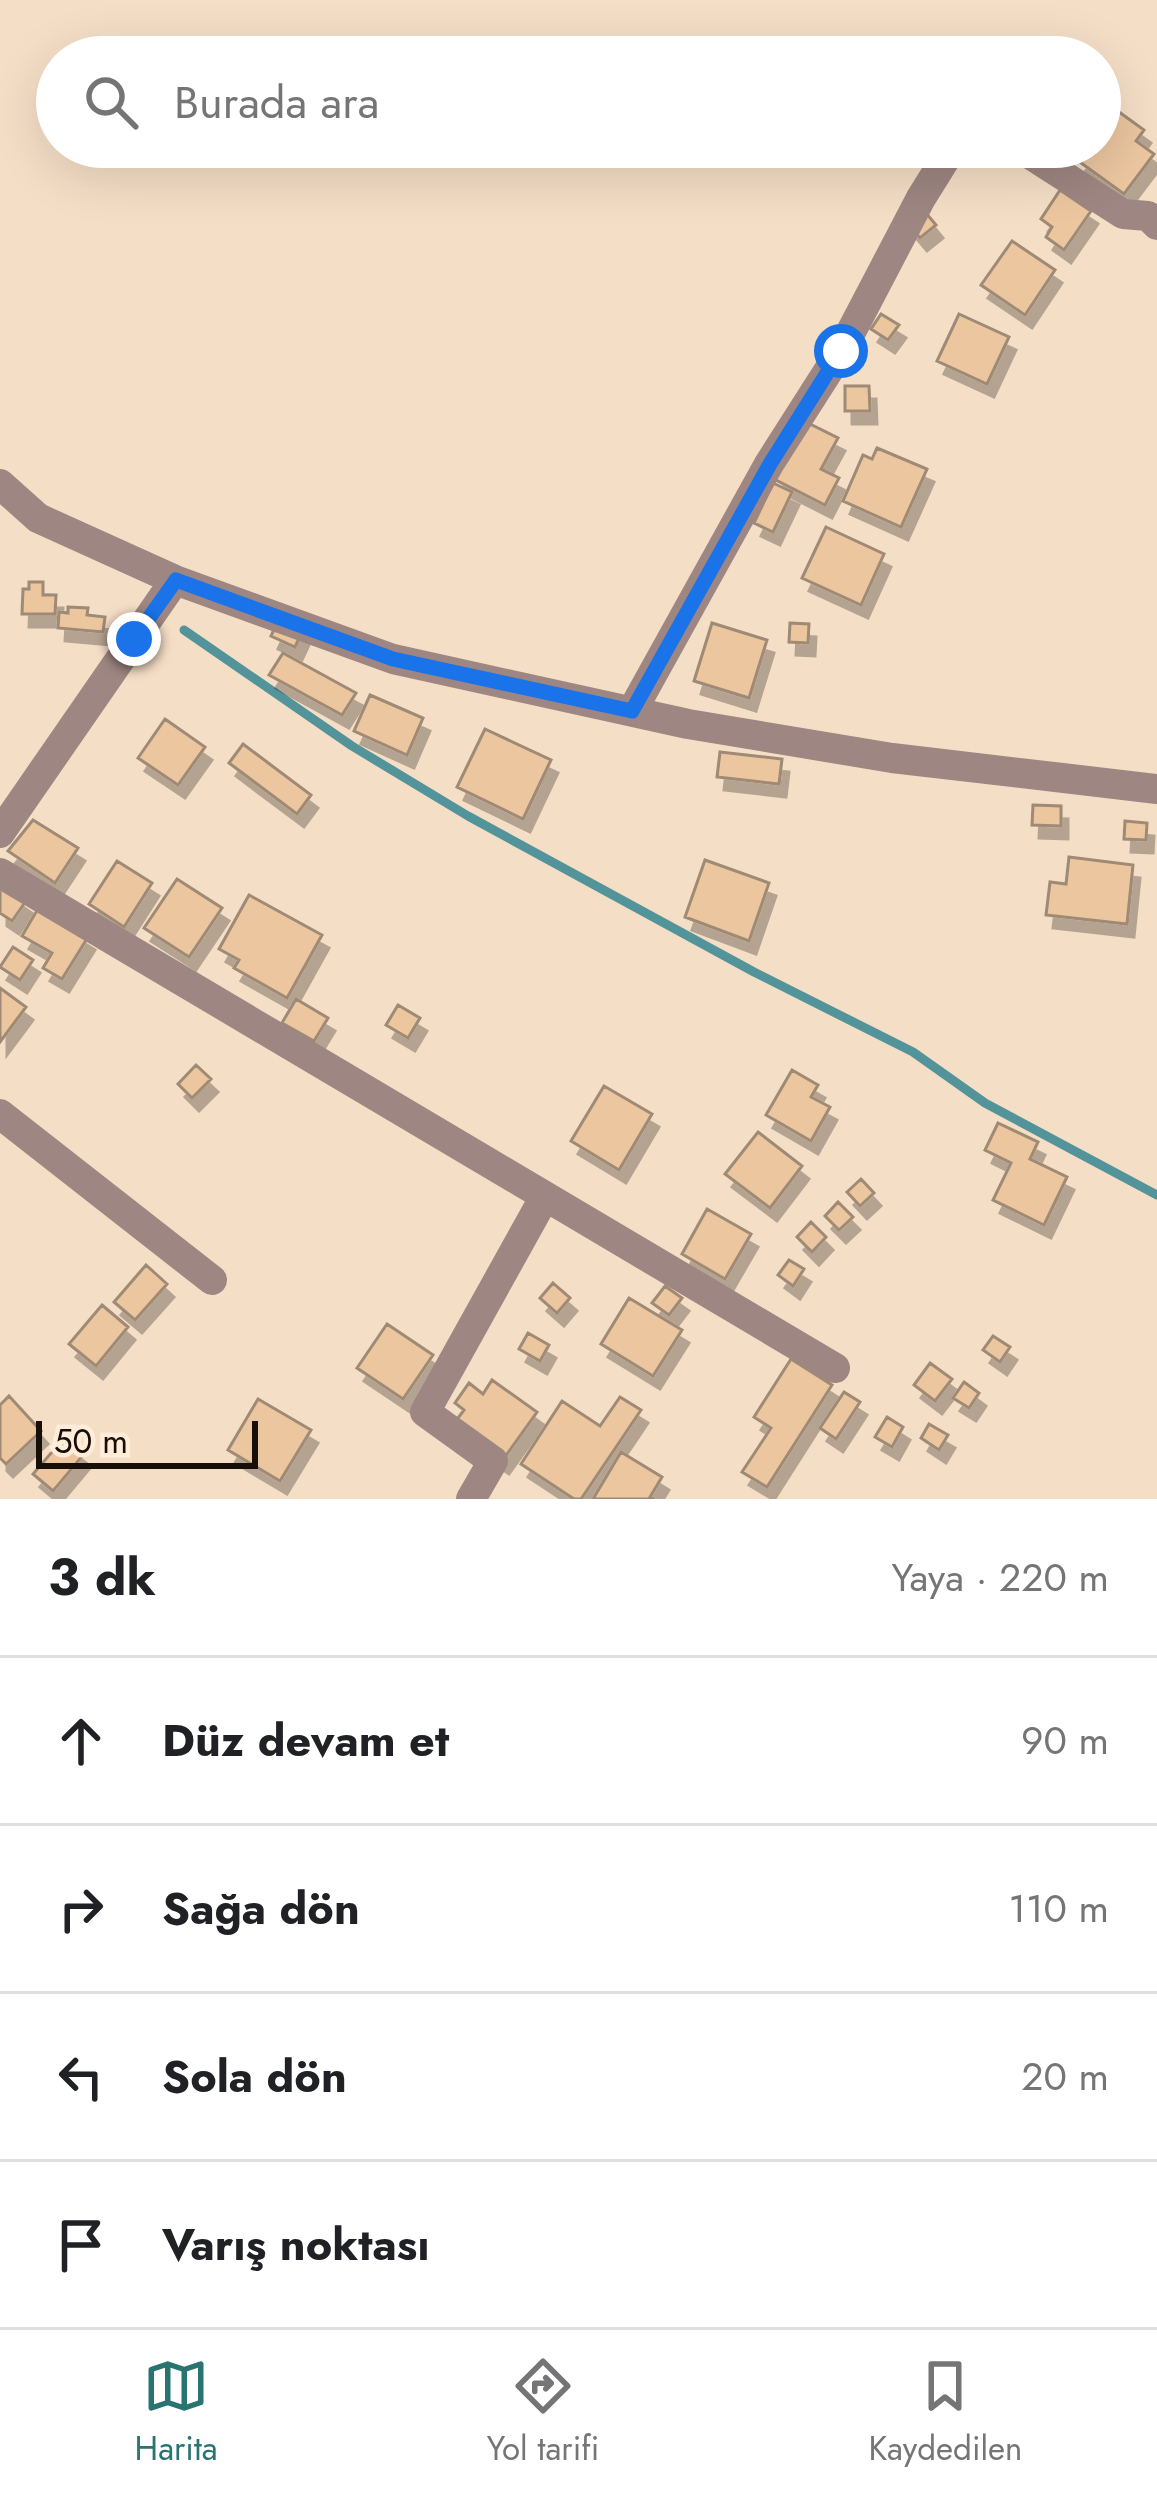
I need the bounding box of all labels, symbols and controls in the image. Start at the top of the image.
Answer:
search box [36,36,1121,168]
icon: search [78,69,144,135]
text: Burada ara [174,70,379,135]
route start [814,324,868,378]
route end [107,612,161,666]
scale bar [36,1415,258,1468]
text: 50 m [54,1418,128,1465]
text: 3 dk [48,1540,156,1614]
text: Yaya · 220 m [892,1549,1109,1606]
icon: ahead [48,1708,114,1774]
text: Düz devam et [162,1708,449,1773]
text: 90 m [1021,1712,1109,1769]
icon: right [48,1876,114,1942]
text: Sağa dön [162,1876,360,1941]
text: 110 m [1008,1880,1109,1937]
icon: left [48,2044,114,2110]
text: Sola dön [162,2044,347,2109]
text: 20 m [1021,2048,1109,2105]
icon: arrive [48,2212,114,2278]
text: Varış noktası [162,2212,430,2277]
tab: Harita [135,2353,218,2472]
tab: Yol tarifi [487,2353,599,2472]
tab: Kaydedilen [868,2353,1022,2472]

